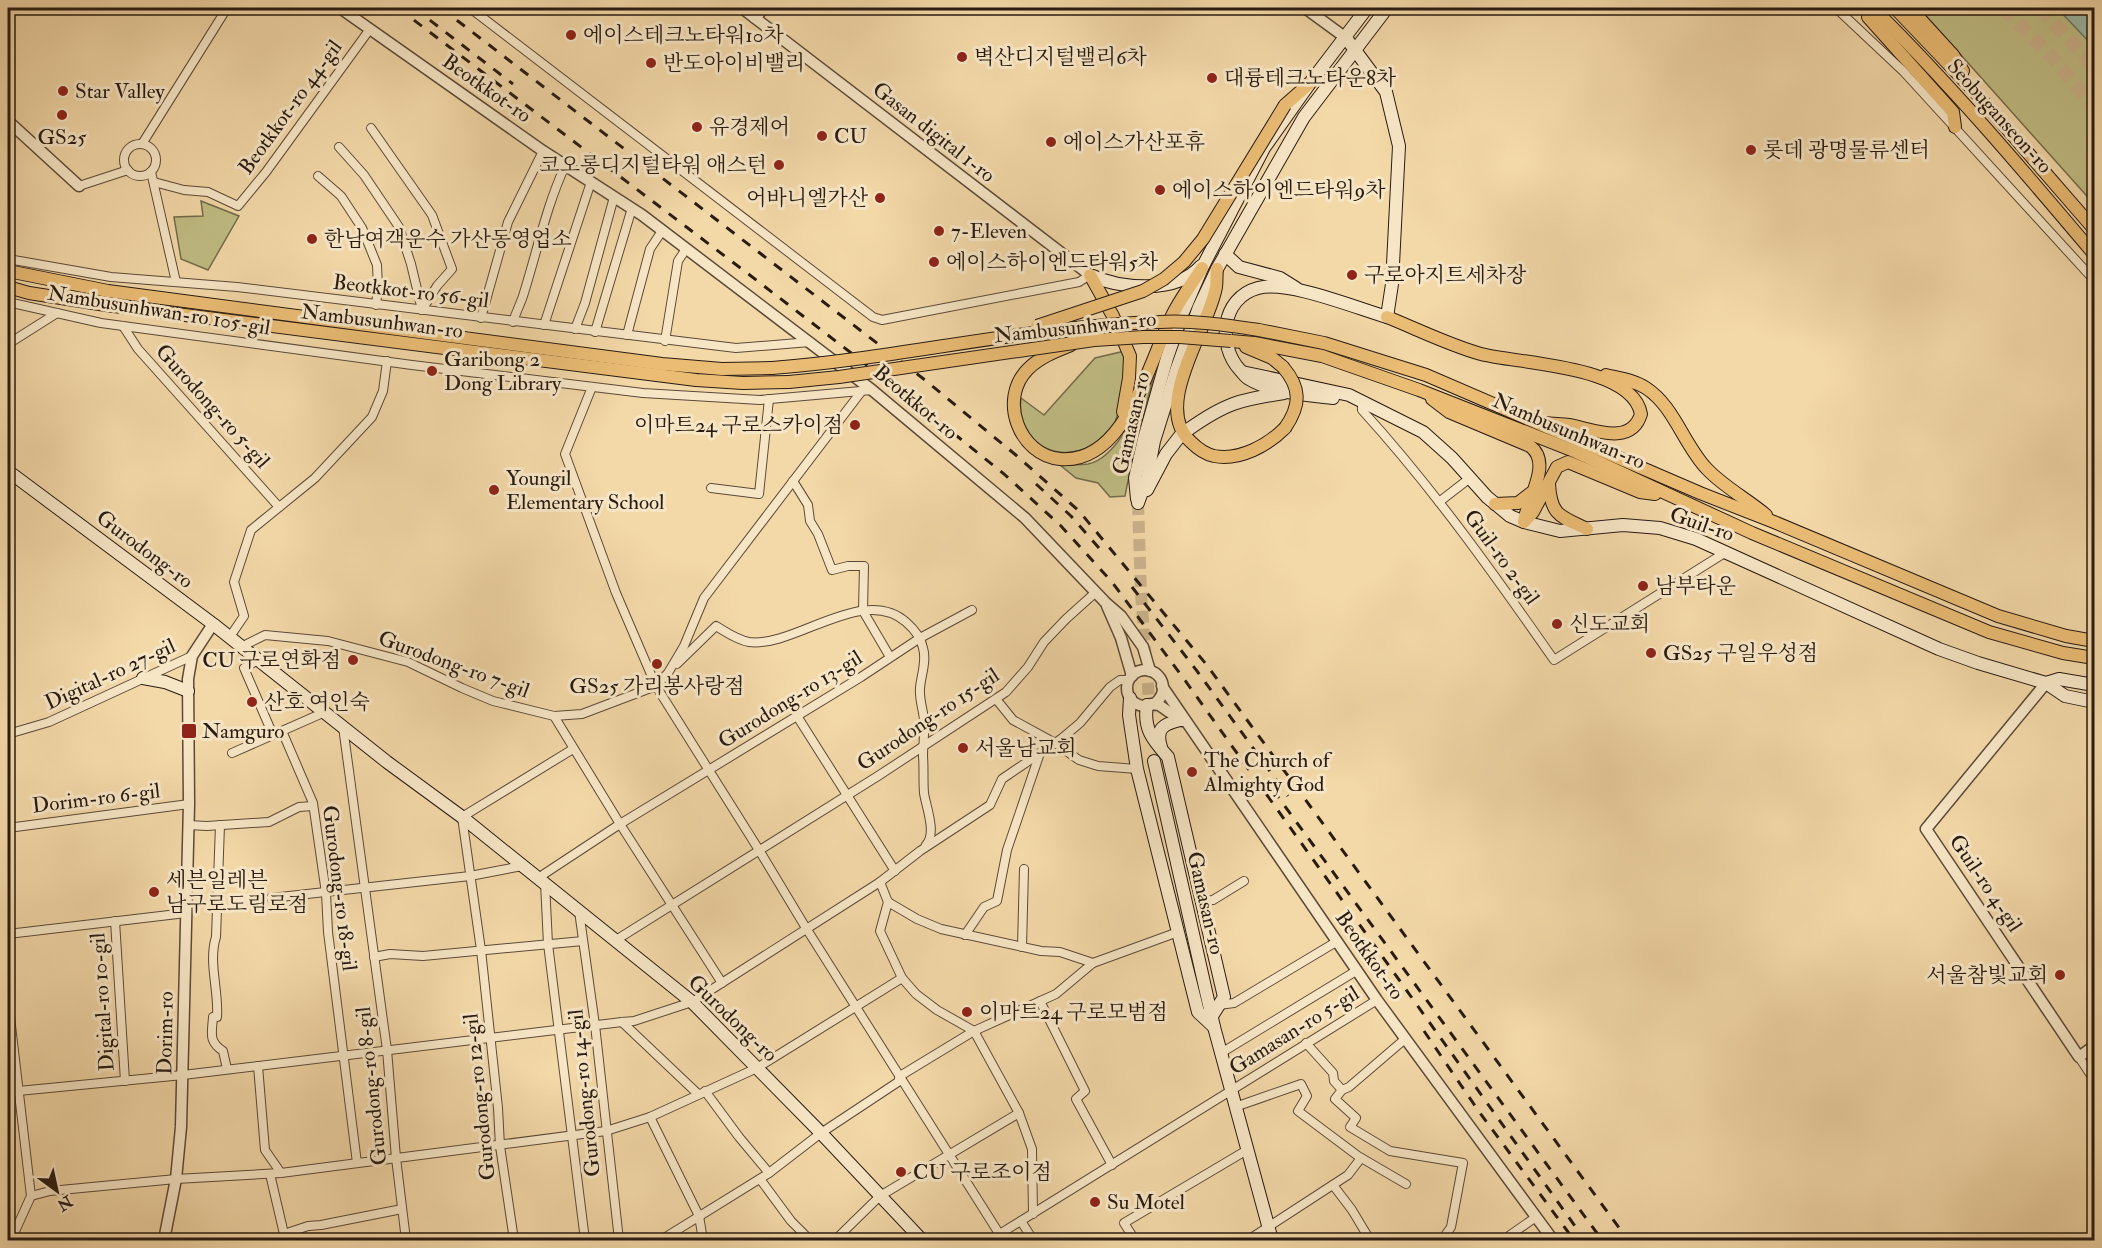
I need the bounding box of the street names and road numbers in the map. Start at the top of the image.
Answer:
street label: Beotkkot-ro 44-gil [232,34,349,180]
street label: Beotkkot-ro [437,48,537,129]
street label: Seobuganseon-ro [1941,53,2058,179]
street label: Gasan digital 1-ro [867,76,1001,189]
street label: Beotkkot-ro 56-gil [331,269,491,315]
street label: Nambusunhwan-ro 105-gil [46,280,273,342]
street label: Nambusunhwan-ro [299,298,464,345]
street label: Nambusunhwan-ro [993,306,1158,349]
street label: Gurodong-ro 5-gil [150,338,276,475]
street label: Beotkkot-ro [868,359,964,446]
street label: Gamasan-ro [1107,369,1156,477]
street label: Nambusunhwan-ro [1489,387,1649,476]
street label: Guil-ro [1666,501,1738,548]
street label: Gurodong-ro [91,504,199,595]
street label: Guil-ro 2-gil [1458,504,1546,611]
street label: Gurodong-ro 7-gil [375,625,534,705]
street label: Digital-ro 27-gil [41,632,180,716]
street label: Gurodong-ro 13-gil [713,644,868,755]
street label: Gurodong-ro 15-gil [852,661,1005,777]
street label: Dorim-ro 6-gil [30,777,162,820]
street label: Gurodong-ro 18-gil [316,804,363,973]
street label: Guil-ro 4-gil [1943,829,2028,938]
street label: Gamasan-ro [1181,849,1230,957]
street label: Beotkkot-ro [1329,905,1410,1005]
street label: Digital-ro 10-gil [84,931,121,1072]
street label: Gurodong-ro [682,969,783,1068]
street label: Gamasan-ro 5-gil [1224,979,1365,1081]
street label: Dorim-ro [151,991,180,1075]
street label: Gurodong-ro 8-gil [350,1005,393,1167]
street label: Gurodong-ro 14-gil [562,1007,607,1178]
street label: Gurodong-ro 12-gil [457,1012,502,1182]

